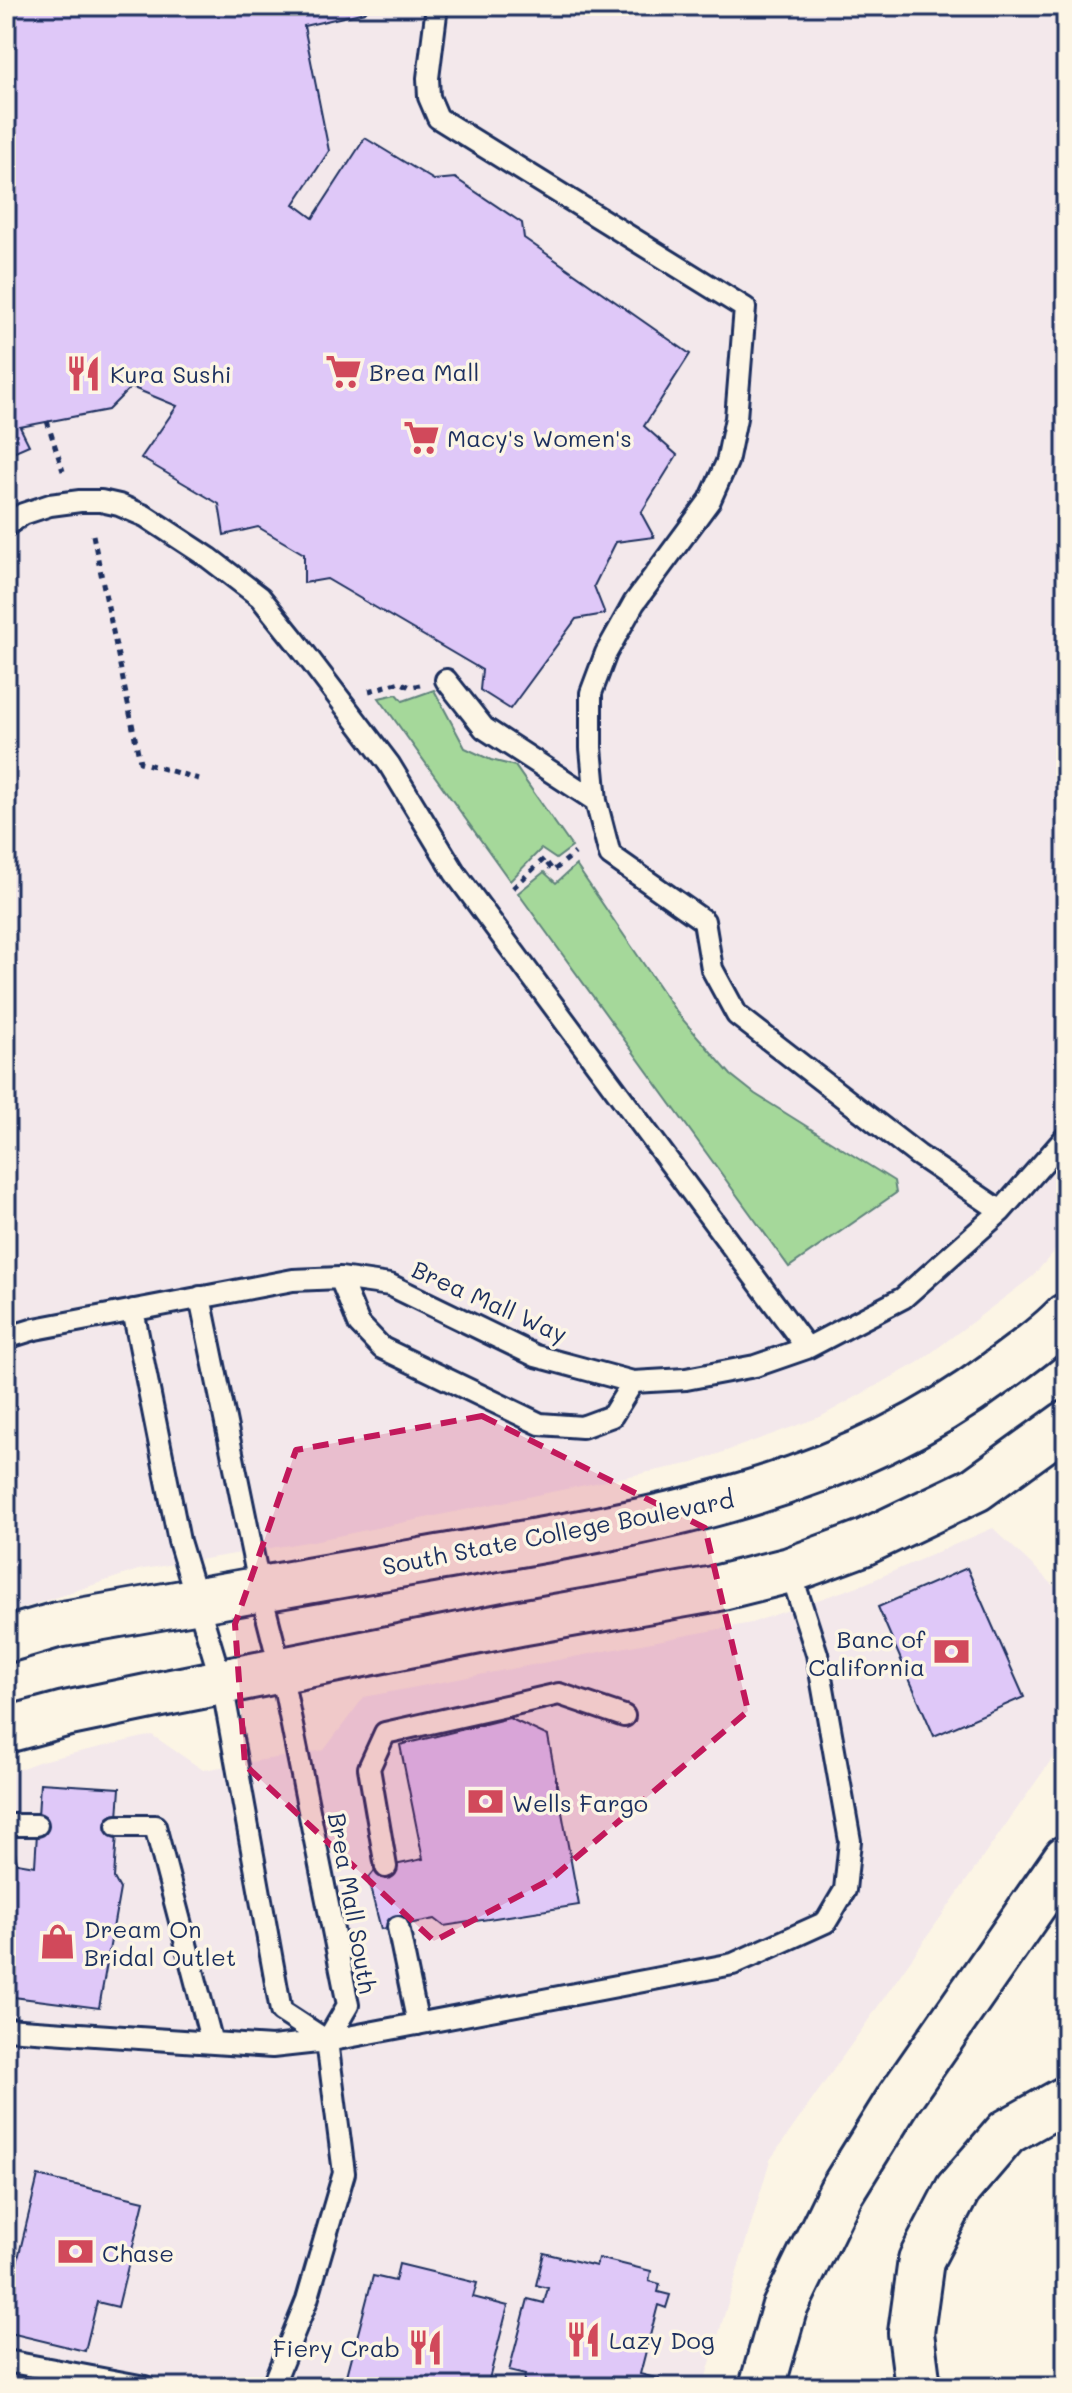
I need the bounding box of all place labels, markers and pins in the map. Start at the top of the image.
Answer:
supermarket icon: Brea Mall [324,352,362,390]
restaurant icon: Kura Sushi [65,354,103,392]
place label: Brea Mall [369,356,480,387]
place label: Kura Sushi [110,358,232,389]
supermarket icon: Macy's Women's [402,418,440,456]
place label: Macy's Women's [447,422,632,453]
place label: Banc of California [808,1623,926,1682]
bank icon: Banc of California [932,1633,970,1671]
bank icon: Wells Fargo [467,1783,505,1821]
place label: Wells Fargo [512,1787,648,1818]
place label: Dream On Bridal Outlet [84,1913,236,1972]
shop icon: Dream On Bridal Outlet [39,1923,77,1961]
bank icon: Chase [57,2233,95,2271]
place label: Chase [102,2237,174,2268]
restaurant icon: Lazy Dog [564,2320,602,2358]
place label: Lazy Dog [609,2324,715,2355]
restaurant icon: Fiery Crab [407,2328,445,2366]
place label: Fiery Crab [273,2332,400,2363]

